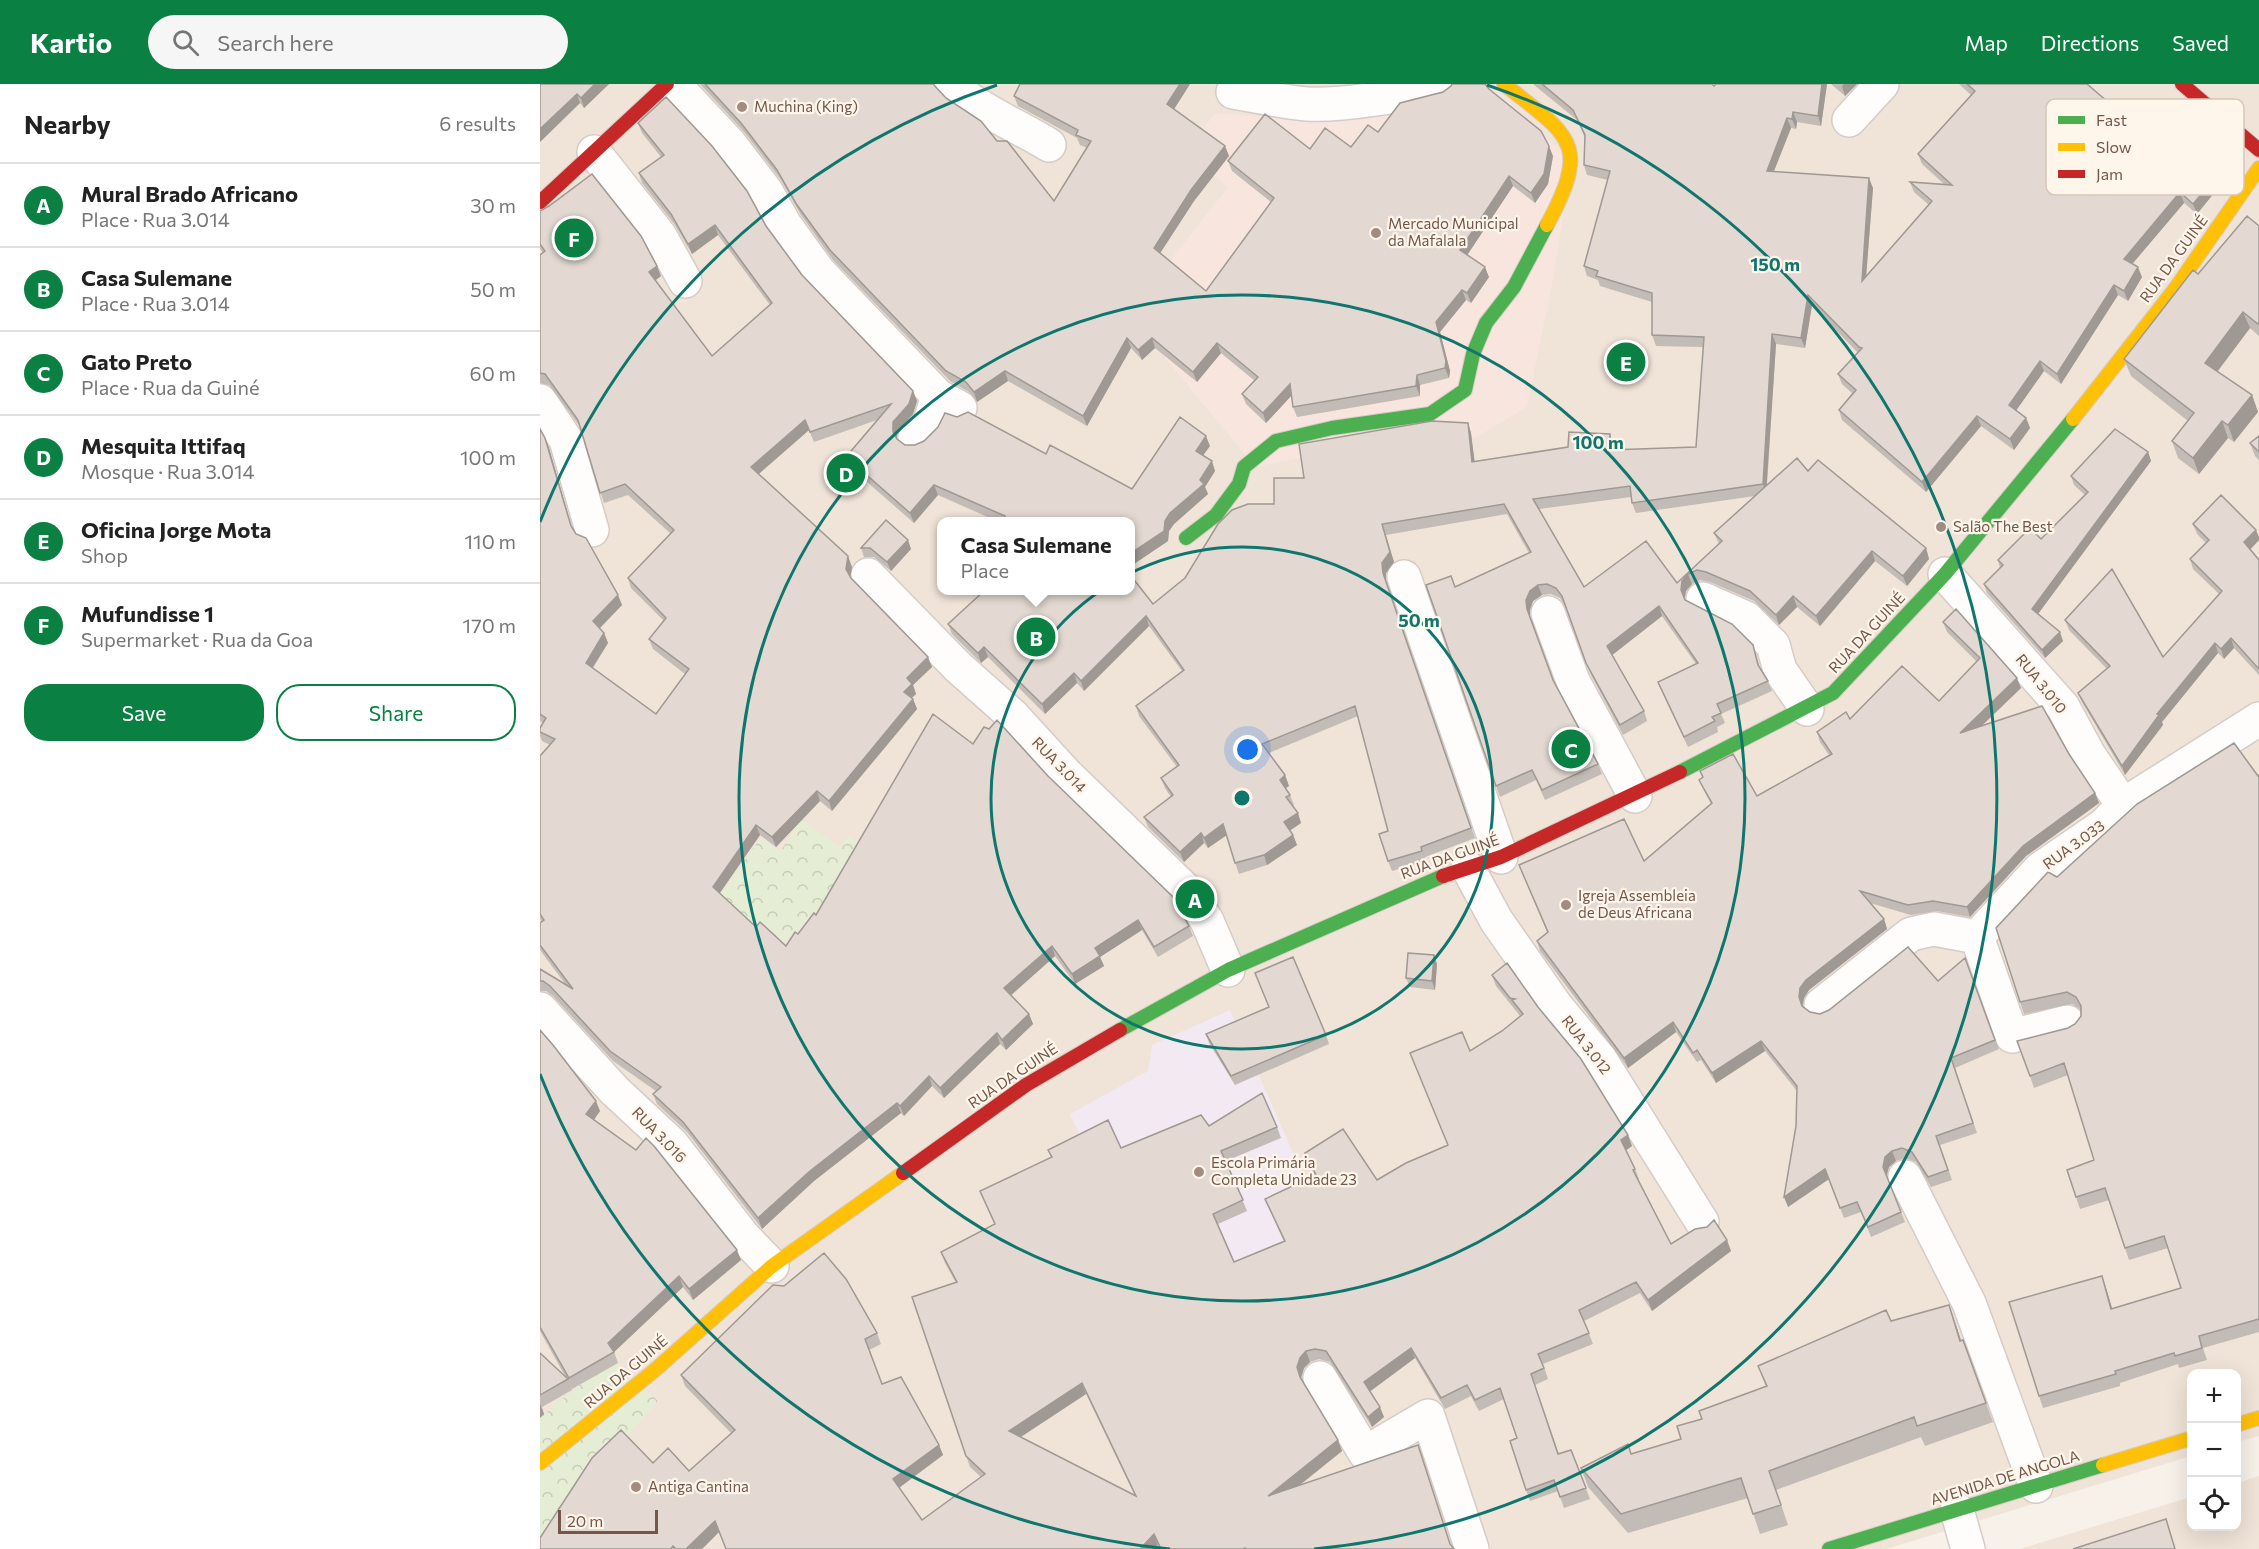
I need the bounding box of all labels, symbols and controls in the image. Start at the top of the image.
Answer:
search box [148,15,568,69]
text: Kartio [30,25,112,59]
icon: search [169,26,202,59]
text: Search here [217,29,334,56]
text: Map [1965,30,2008,55]
text: Directions [2041,30,2139,55]
text: Saved [2172,30,2229,55]
place label: Muchina (King) [754,97,858,115]
legend [2046,99,2244,195]
marker: Muchina (King) [735,100,749,114]
text: Nearby [24,108,111,139]
text: Fast [2096,110,2127,129]
text: 6 results [439,111,516,135]
text: Slow [2096,137,2132,156]
text: Jam [2096,164,2123,183]
text: Mural Brado Africano [81,180,298,207]
text: A [36,193,51,217]
text: 30 m [470,193,516,217]
text: Place · Rua 3.014 [81,207,230,231]
street label: RUA DA GUINÉ [2135,211,2211,306]
place label: Mercado Municipal da Mafalala [1388,214,1519,249]
pin: F [555,216,594,260]
marker: Mercado Municipal da Mafalala [1369,226,1383,240]
text: 150 m [1750,253,1800,275]
text: Casa Sulemane [81,264,232,291]
text: B [37,277,50,301]
text: 50 m [470,277,516,301]
text: Place · Rua 3.014 [81,291,230,315]
pin: E [1606,340,1646,384]
text: Gato Preto [81,348,192,375]
text: C [37,361,50,385]
text: 60 m [470,361,516,385]
text: Place · Rua da Guiné [81,375,259,399]
text: 100 m [1572,431,1624,453]
text: Mesquita Ittifaq [81,432,246,459]
text: D [36,445,51,469]
text: 100 m [460,445,516,469]
pin: D [826,450,866,496]
text: Mosque · Rua 3.014 [81,459,255,483]
text: Oficina Jorge Mota [81,516,271,543]
popup [937,517,1135,595]
place label: Salão The Best [1953,517,2053,535]
marker: Salão The Best [1934,520,1948,534]
text: E [38,529,49,553]
text: 110 m [465,529,516,553]
text: Casa Sulemane [960,531,1112,558]
text: Shop [81,543,128,567]
text: Place [960,558,1009,582]
street label: RUA DA GUINÉ [1824,588,1908,676]
text: Mufundisse 1 [81,600,214,627]
text: 50 m [1398,609,1440,631]
text: F [38,613,49,637]
text: 170 m [463,613,516,637]
pin: B [1016,614,1056,660]
text: Supermarket · Rua da Goa [81,627,313,651]
street label: RUA 3.010 [2012,650,2071,717]
button: Save [24,684,264,741]
button: Share [276,684,516,741]
pin: C [1552,726,1590,772]
street label: RUA 3.014 [1029,733,1091,796]
your location [1233,735,1262,764]
centre of rings [1232,788,1252,808]
street label: RUA 3.033 [2039,816,2108,873]
street label: RUA DA GUINÉ [1398,829,1502,882]
pin: A [1176,876,1214,922]
place label: Igreja Assembleia de Deus Africana [1578,886,1696,921]
marker: Igreja Assembleia de Deus Africana [1559,898,1573,912]
street label: RUA 3.012 [1558,1011,1615,1077]
street label: RUA DA GUINÉ [964,1038,1061,1112]
street label: RUA 3.016 [629,1103,691,1166]
place label: Escola Primária Completa Unidade 23 [1211,1153,1357,1188]
marker: Escola Primária Completa Unidade 23 [1192,1165,1206,1179]
street label: RUA DA GUINÉ [579,1330,671,1411]
map controls [2187,1369,2241,1531]
button: + [2187,1369,2241,1423]
button: − [2187,1423,2241,1477]
street label: AVENIDA DE ANGOLA [1928,1446,2081,1508]
place label: Antiga Cantina [648,1477,749,1495]
button: locate [2187,1477,2241,1531]
marker: Antiga Cantina [629,1480,643,1494]
scale bar [558,1507,658,1534]
text: 20 m [567,1511,603,1530]

